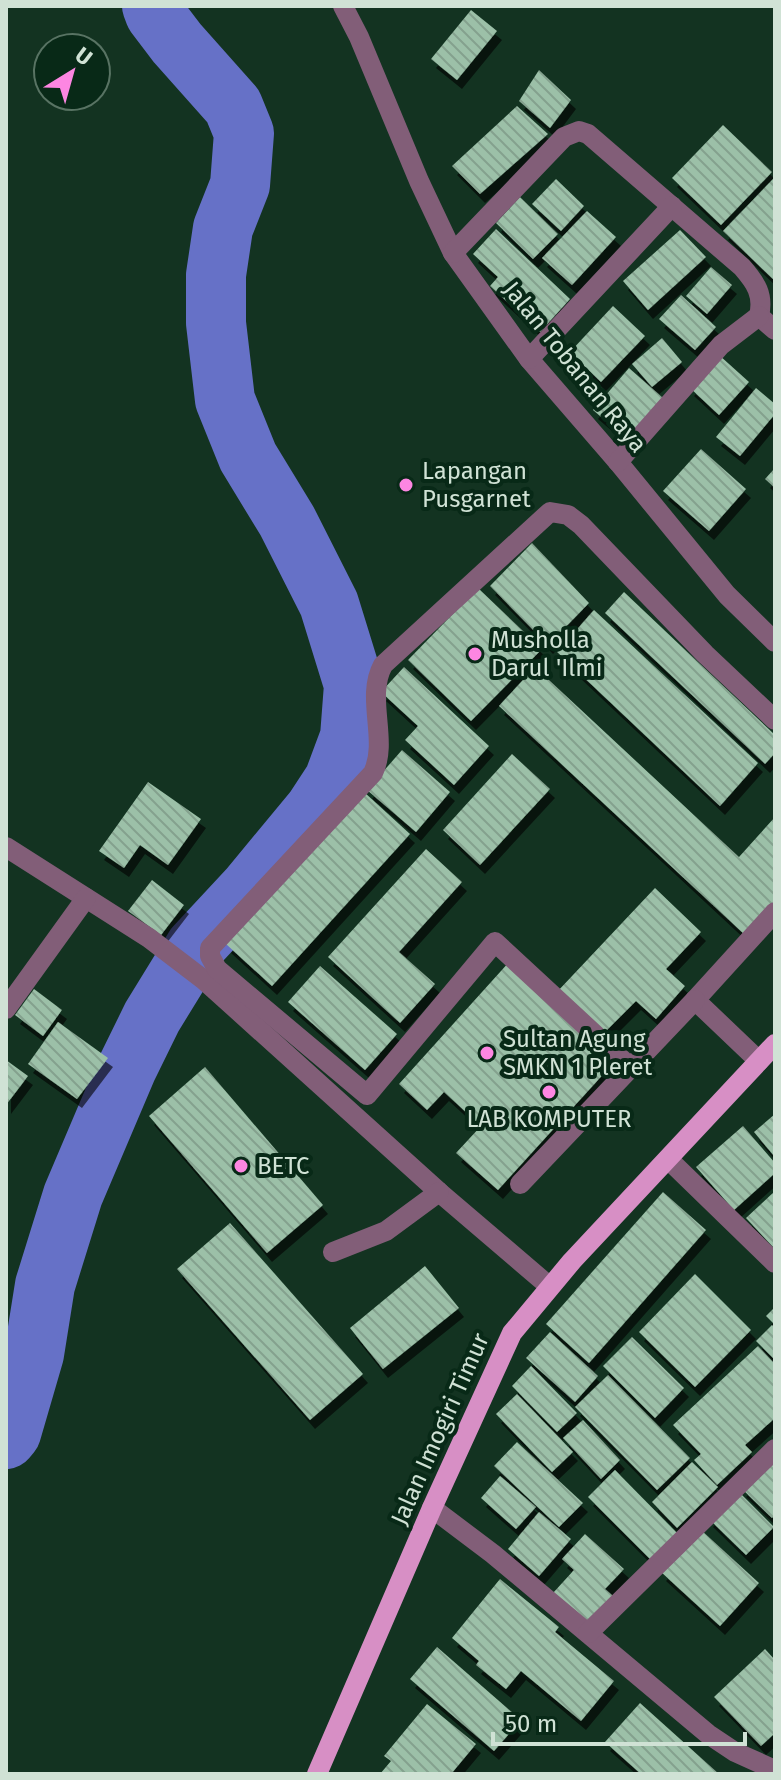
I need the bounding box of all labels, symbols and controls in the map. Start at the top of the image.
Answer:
north arrow [32,32,112,112]
text: U [70,41,98,72]
street label: Jalan Tobanan Raya [498,276,652,458]
place label: Lapangan Pusgarnet [422,457,531,513]
marker: Lapangan Pusgarnet [397,476,415,494]
place label: Musholla Darul 'Ilmi [491,626,603,682]
marker: Musholla Darul 'Ilmi [466,645,484,663]
place label: Sultan Agung SMKN 1 Pleret [503,1025,652,1081]
marker: Sultan Agung SMKN 1 Pleret [478,1044,496,1062]
marker: LAB KOMPUTER [540,1083,558,1101]
place label: LAB KOMPUTER [466,1105,632,1133]
place label: BETC [257,1152,309,1180]
marker: BETC [232,1157,250,1175]
street label: Jalan Imogiri Timur [385,1328,495,1529]
scale bar [493,1696,745,1746]
text: 50 m [505,1710,557,1738]

